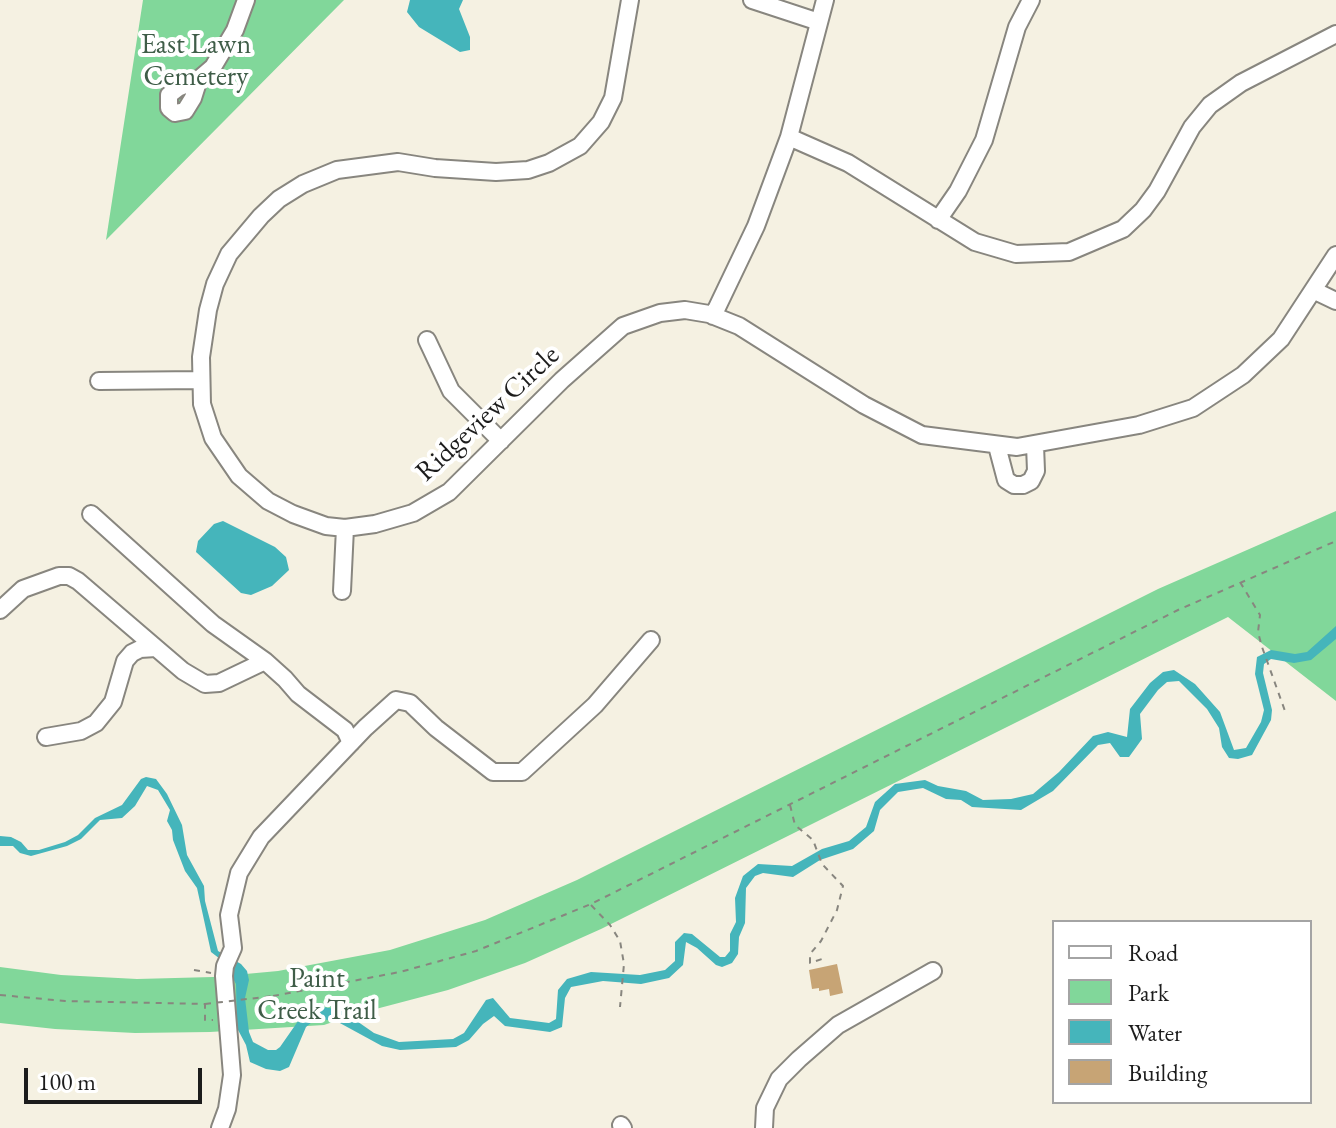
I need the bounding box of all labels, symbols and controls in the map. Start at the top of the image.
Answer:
park label: East Lawn Cemetery [141,28,251,94]
street label: Ridgeview Circle [409,339,567,489]
legend [1052,920,1312,1104]
text: Road [1128,937,1178,968]
park label: Paint Creek Trail [257,962,377,1028]
text: Park [1128,977,1169,1008]
text: Water [1128,1017,1182,1048]
scale bar [28,1052,206,1102]
text: Building [1128,1057,1208,1088]
text: 100 m [38,1066,96,1097]

